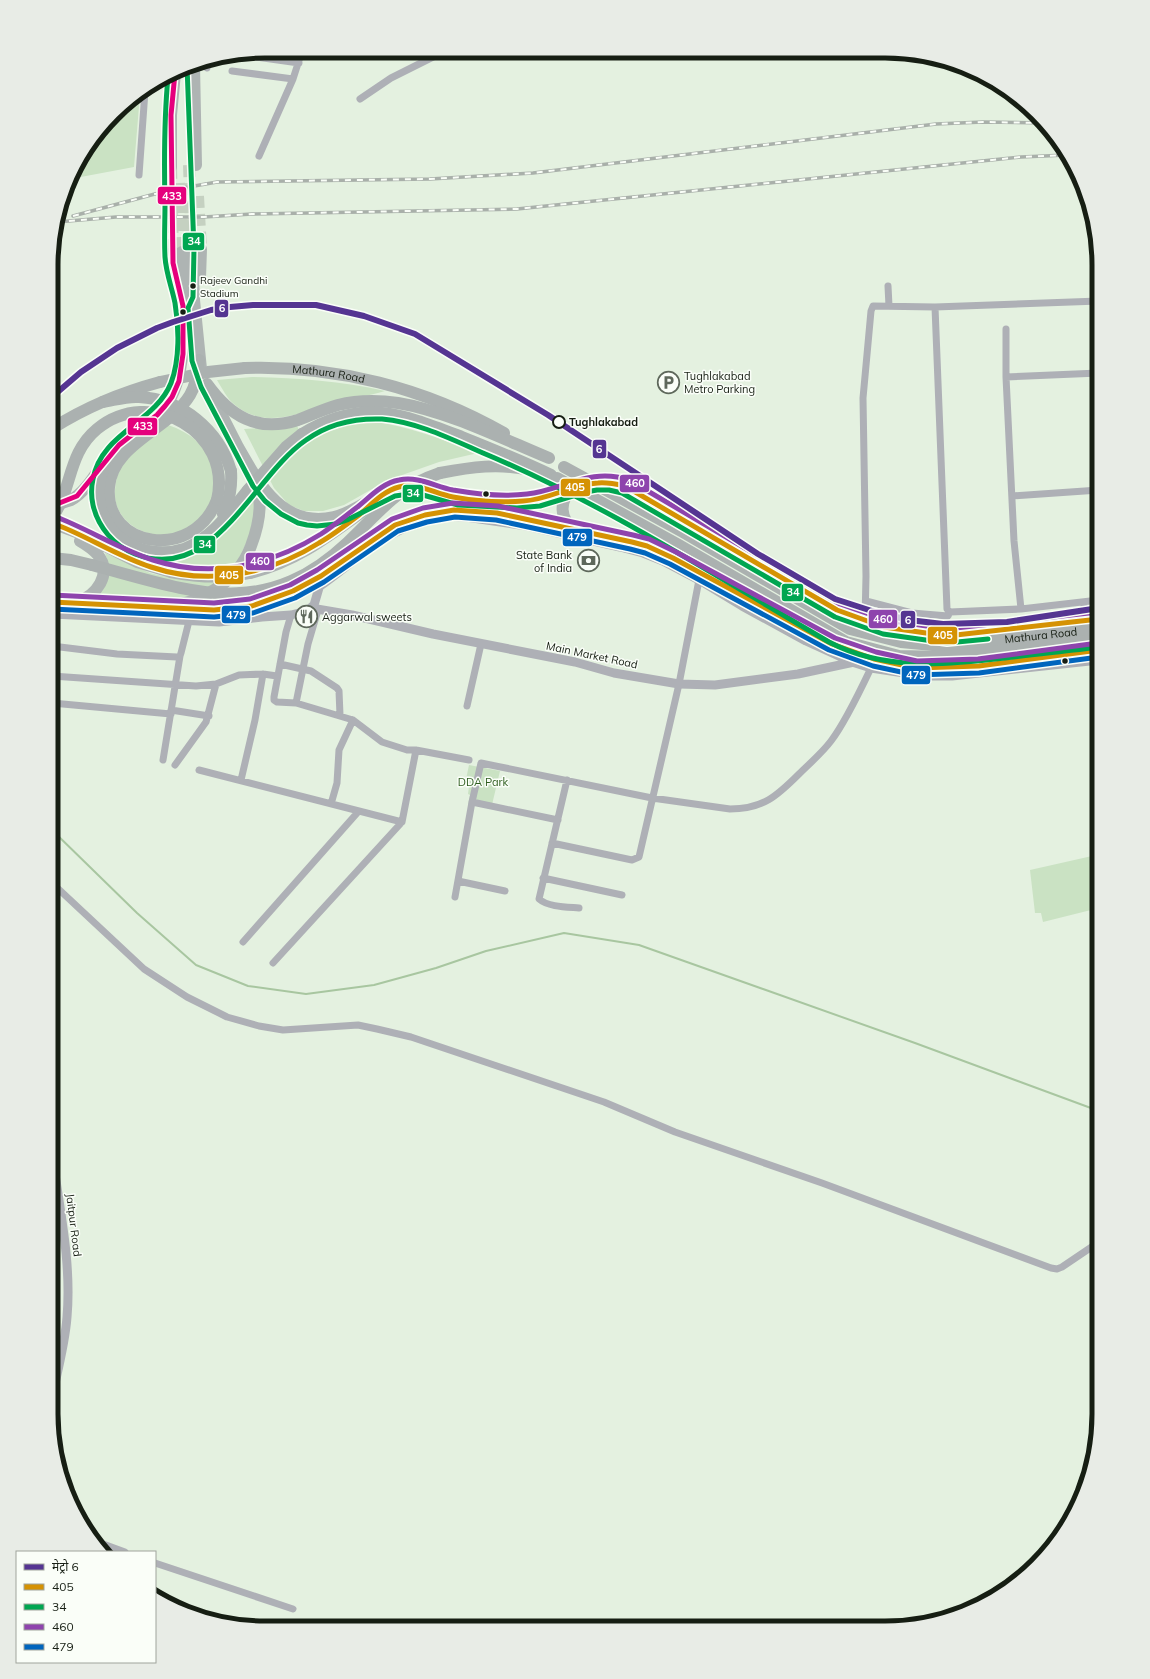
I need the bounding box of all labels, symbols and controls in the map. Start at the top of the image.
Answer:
line badge: 433 [157,186,187,205]
text: 433 [162,189,182,203]
line badge: 34 [182,232,205,251]
text: 34 [187,234,201,248]
place label: Rajeev Gandhi Stadium [200,274,267,300]
marker: Rajeev Gandhi Stadium [188,281,198,291]
line badge: 6 [214,299,229,318]
text: 6 [219,301,226,315]
unlabelled marker [178,307,188,317]
street label: Mathura Road [292,362,366,386]
parking icon: Tughlakabad Metro Parking [656,369,682,395]
place label: Tughlakabad Metro Parking [684,369,755,396]
marker: Tughlakabad [552,415,566,429]
place label: Tughlakabad [569,415,638,429]
line badge: 433 [127,417,158,436]
text: 433 [133,419,153,433]
line badge: 6 [592,439,607,459]
text: 6 [596,442,603,456]
line badge: 460 [619,474,650,493]
text: 460 [625,476,645,490]
line badge: 405 [560,478,591,497]
text: 405 [565,480,585,494]
line badge: 34 [402,484,424,503]
text: 34 [406,486,420,500]
unlabelled marker [481,489,491,499]
line badge: 479 [562,528,593,547]
text: 479 [567,530,587,544]
line badge: 34 [193,535,216,554]
text: 34 [198,537,212,551]
place label: State Bank of India [516,548,572,575]
bank icon: State Bank of India [575,548,601,574]
line badge: 460 [245,552,275,571]
text: 460 [250,554,270,568]
line badge: 405 [214,565,244,585]
text: 405 [219,568,239,582]
line badge: 34 [781,583,804,602]
text: 34 [786,585,800,599]
restaurant icon: Aggarwal sweets [293,604,319,630]
line badge: 479 [221,605,251,624]
text: 479 [226,608,246,622]
line badge: 460 [868,609,898,629]
place label: Aggarwal sweets [322,610,412,624]
line badge: 6 [900,610,916,629]
text: 460 [873,612,893,626]
text: 6 [905,613,912,627]
street label: Mathura Road [1004,624,1078,646]
line badge: 405 [927,626,958,645]
text: 405 [933,628,953,642]
street label: Main Market Road [545,638,639,672]
unlabelled marker [1060,656,1070,666]
line badge: 479 [901,665,931,685]
text: 479 [906,668,926,682]
park label: DDA Park [458,775,509,789]
street label: Jaitpur Road [63,1193,85,1257]
legend [16,1551,156,1663]
text: मेट्रो 6 [52,1559,79,1574]
text: 405 [52,1579,74,1594]
text: 34 [52,1599,66,1614]
text: 460 [52,1619,74,1634]
text: 479 [52,1639,74,1654]

